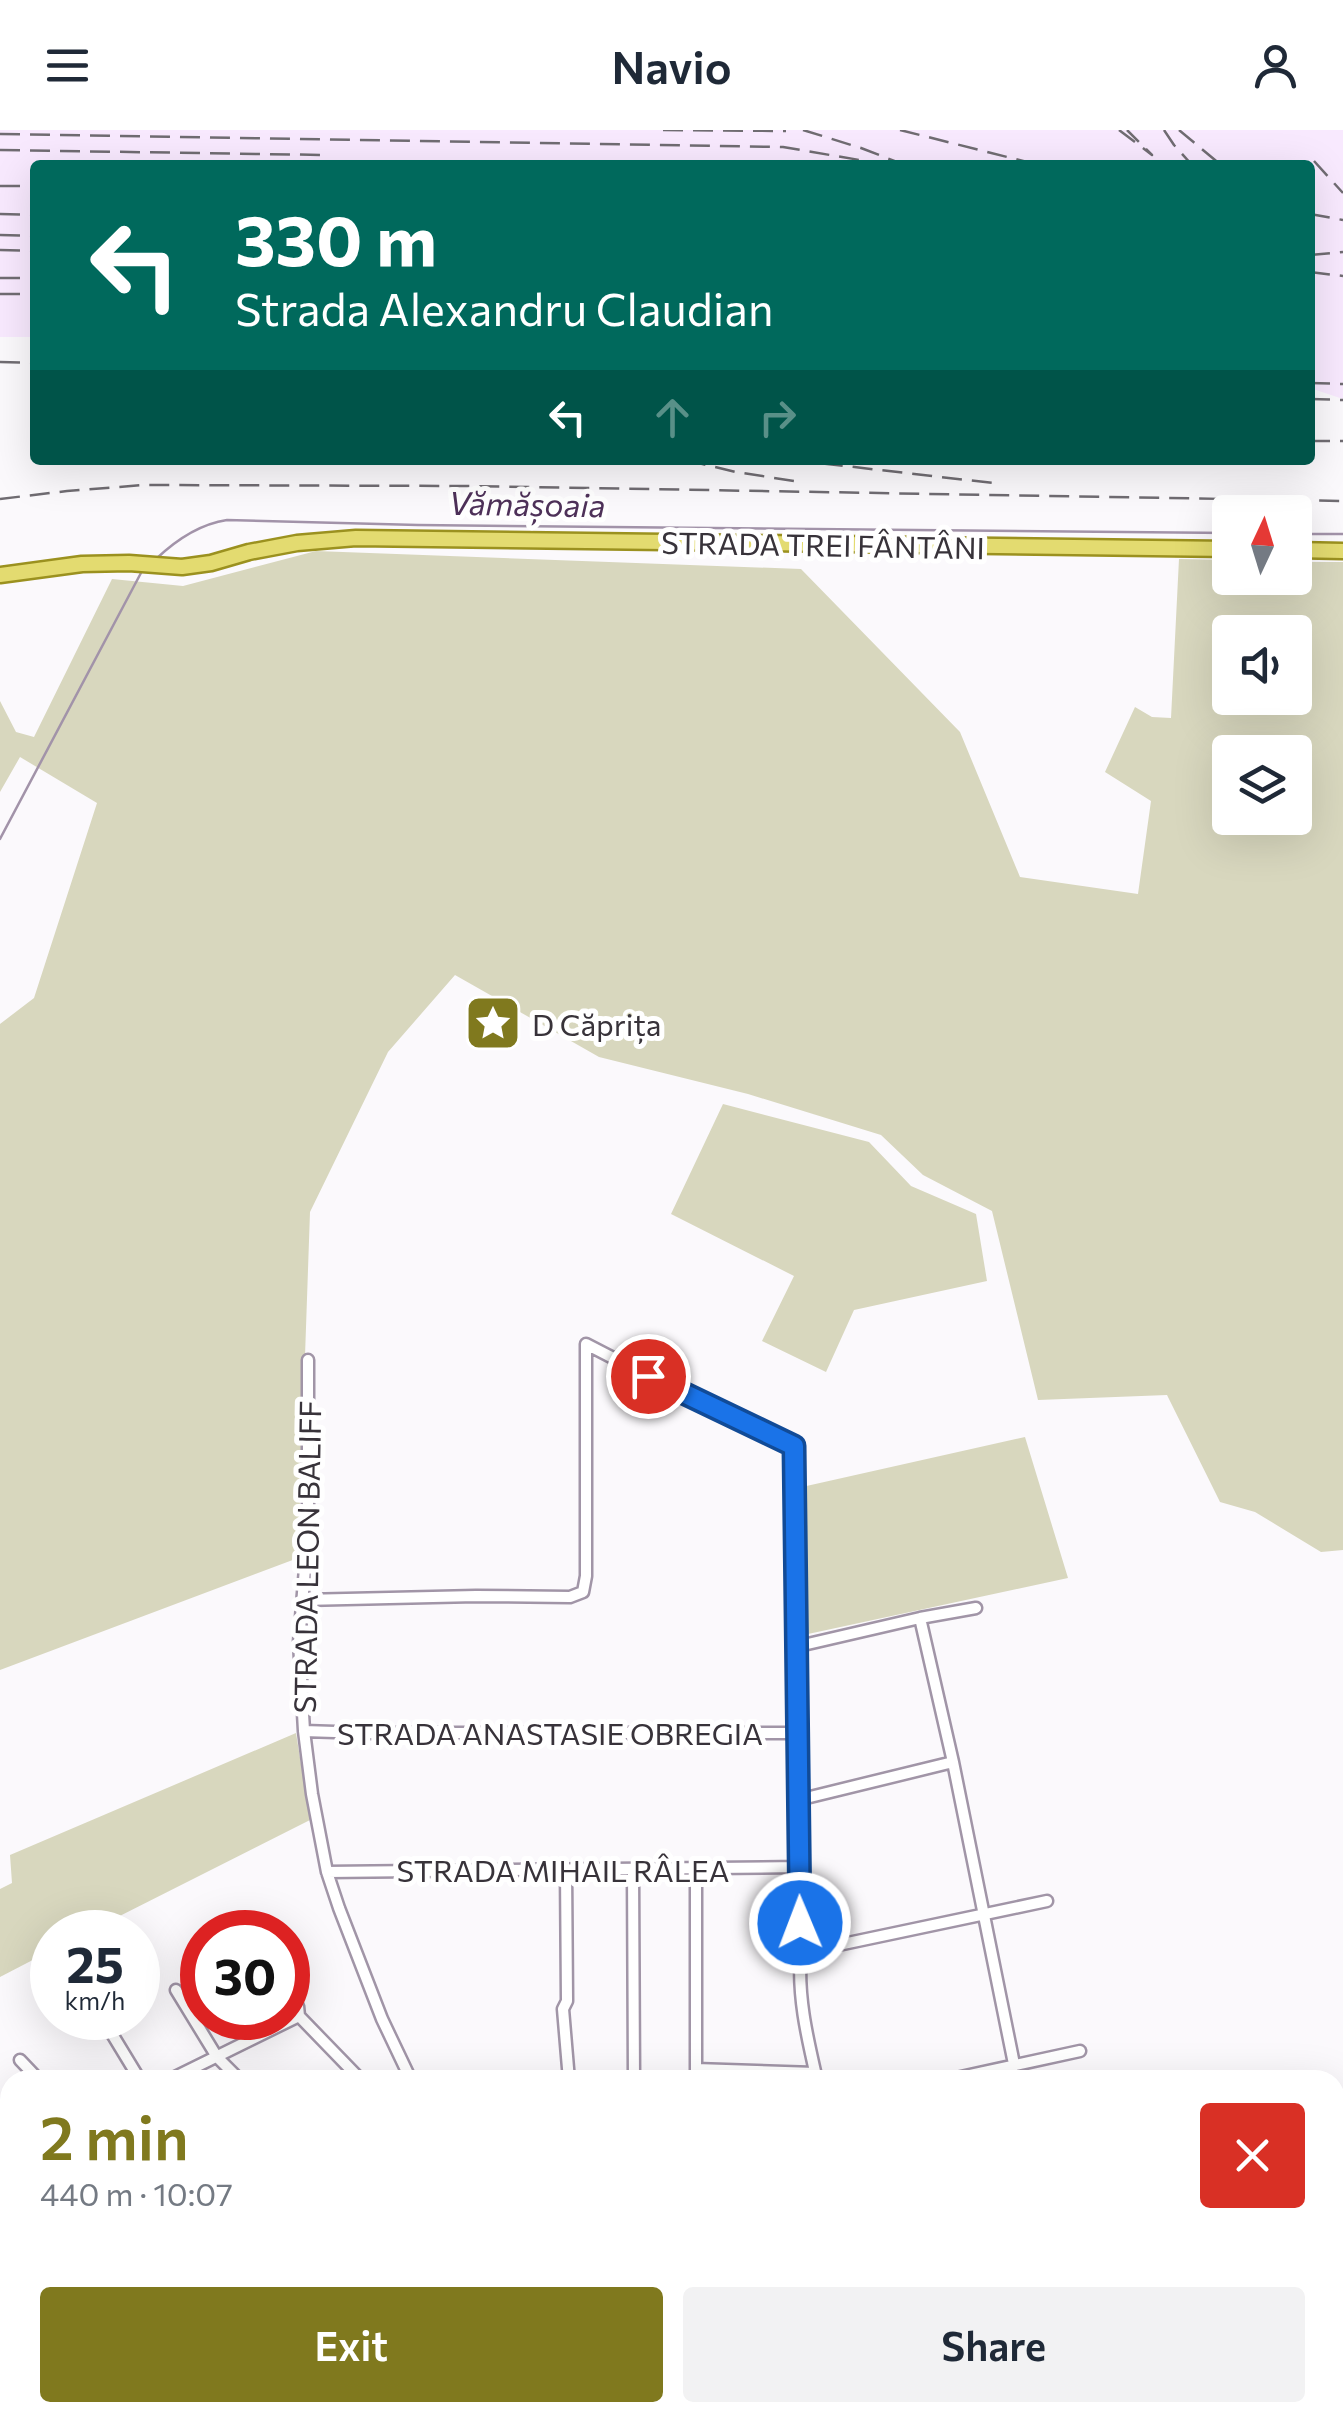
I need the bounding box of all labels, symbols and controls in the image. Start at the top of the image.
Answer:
icon: menu [40,38,95,93]
text: Navio [611,38,732,93]
icon: person [1248,38,1303,93]
text: 330 m [235,195,437,280]
icon: left [70,200,200,330]
text: Strada Alexandru Claudian [235,280,774,335]
icon: left [540,390,595,445]
icon: ahead [645,390,700,445]
icon: right [750,390,805,445]
water label: Vămășoaia [448,482,606,526]
north arrow [1212,495,1312,595]
map controls [1212,495,1312,835]
street label: STRADA TREI FÂNTÂNI [661,523,985,565]
button: sound [1212,615,1312,715]
button: layers [1212,735,1312,835]
place icon: D Căprița [463,993,523,1053]
place label: D Căprița [532,1005,661,1044]
pin [606,1334,691,1419]
icon: arrive [621,1349,676,1404]
street label: STRADA LEON BALIFF [285,1400,327,1714]
street label: STRADA ANASTASIE OBREGIA [337,1714,763,1751]
street label: STRADA MIHAIL RÂLEA [397,1851,729,1888]
position arrow [748,1871,852,1975]
speed limit sign: 30 [180,1910,310,2040]
text: 25 [66,1932,124,1993]
text: km/h [65,1985,125,2015]
text: 2 min [40,2099,189,2172]
button: close [1200,2103,1305,2208]
text: 440 m · 10:07 [40,2173,233,2213]
button: Exit [40,2287,663,2402]
button: Share [683,2287,1305,2402]

